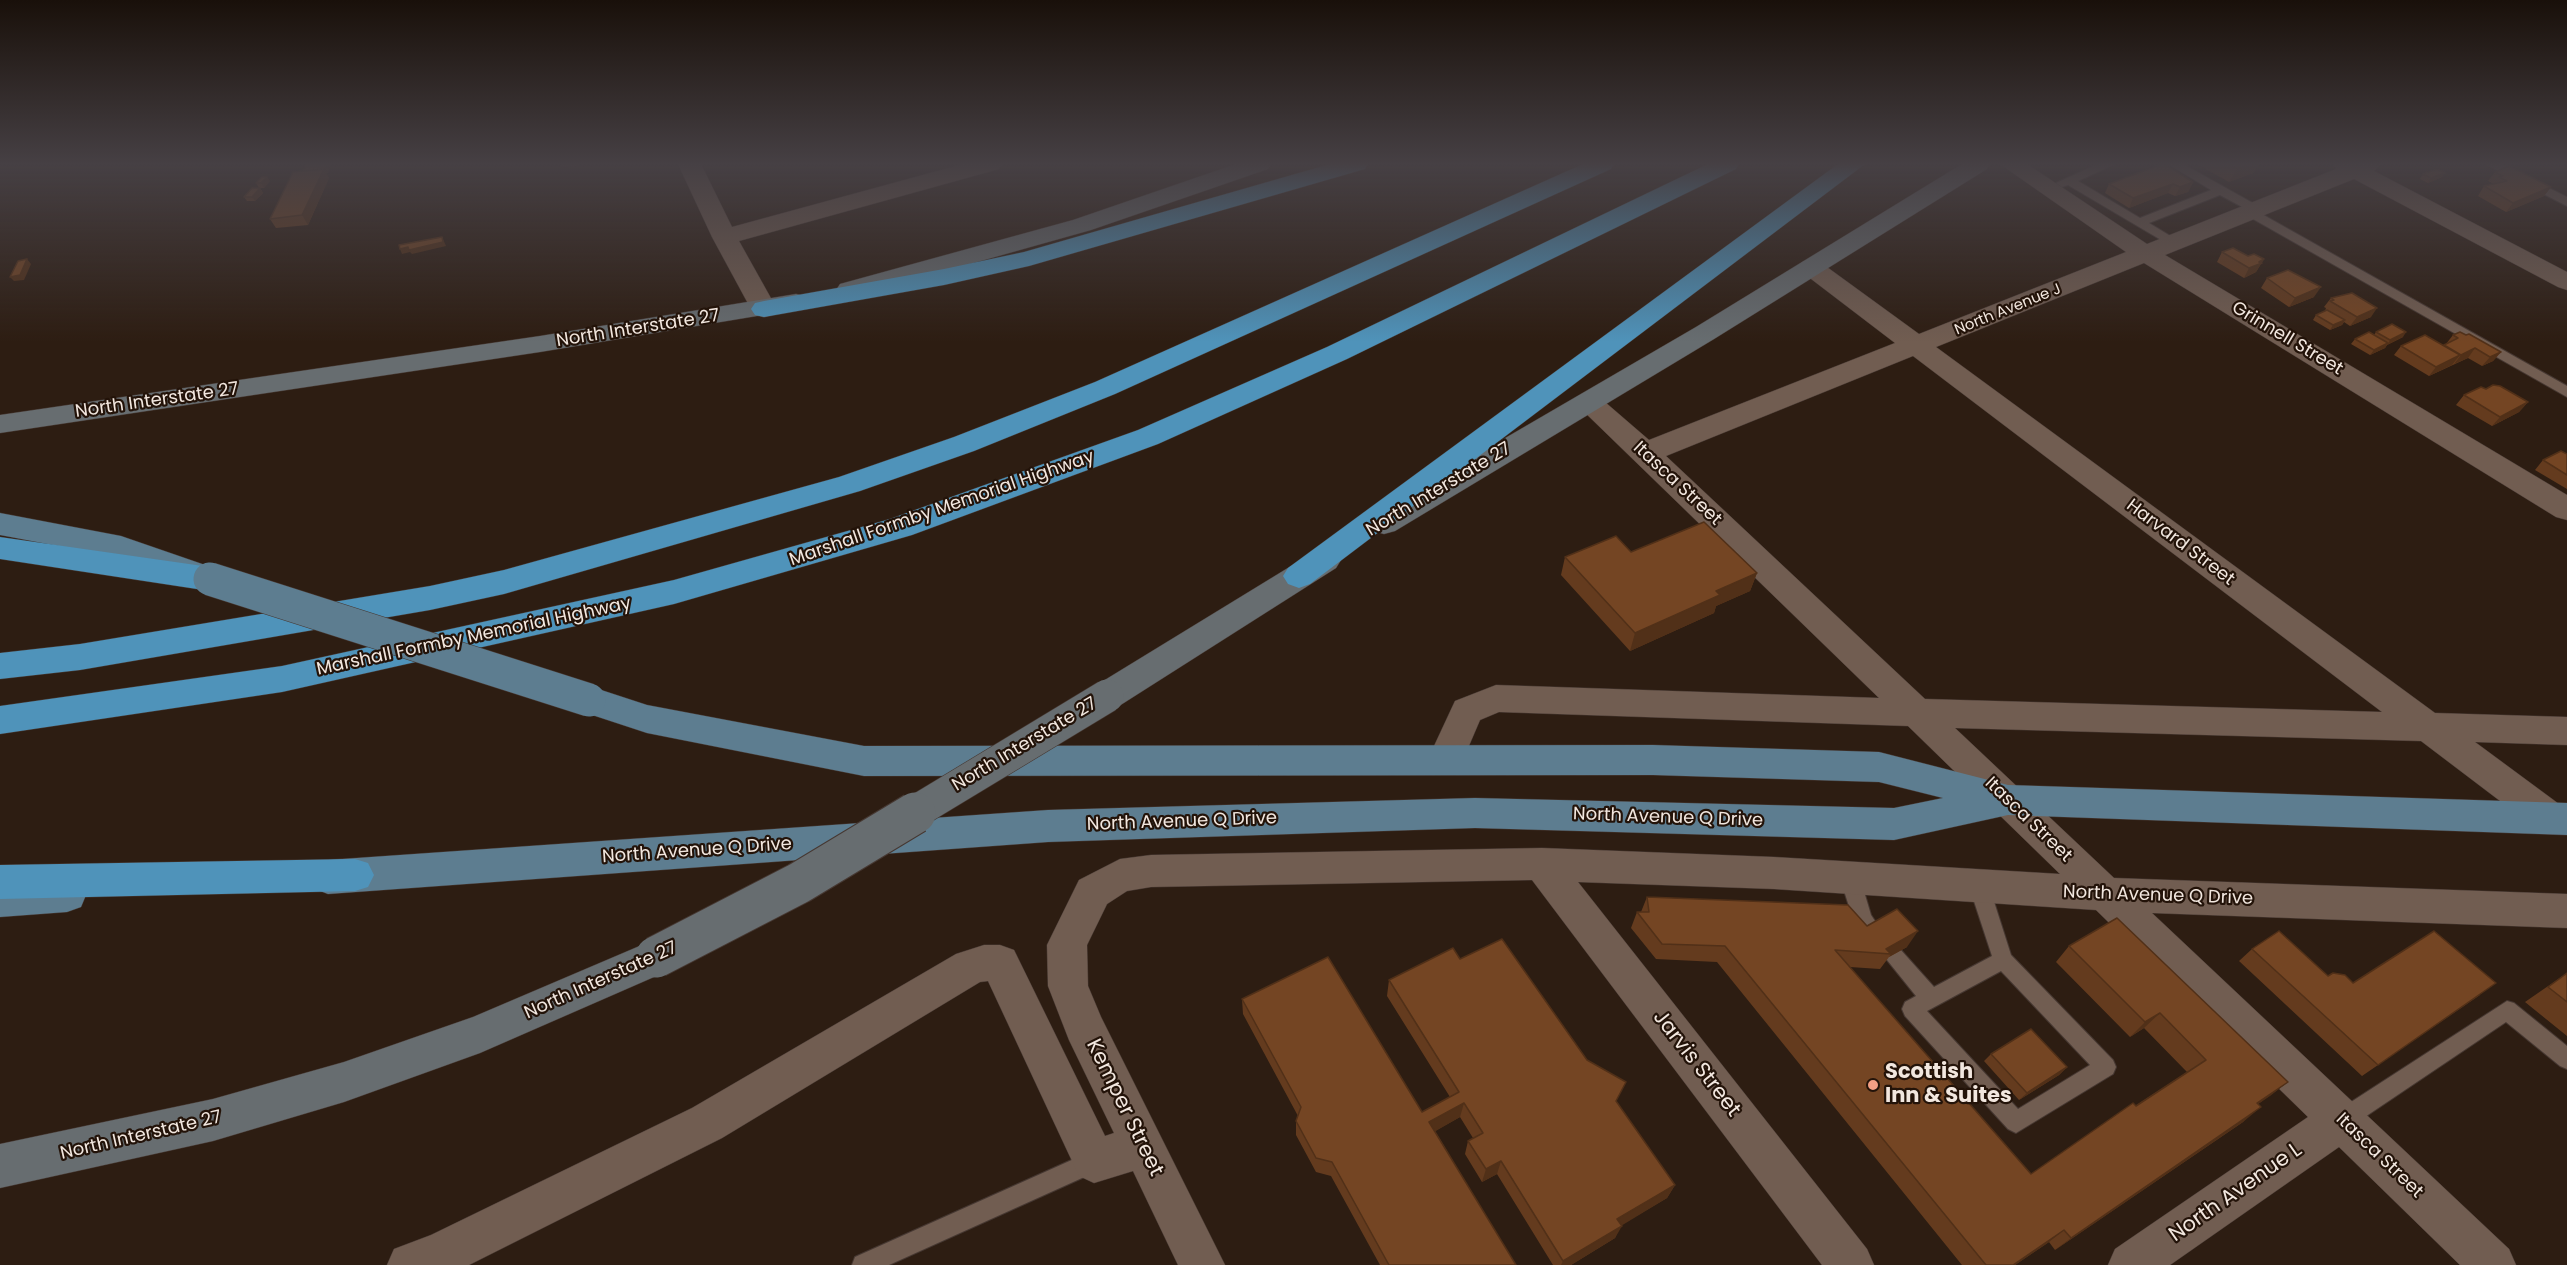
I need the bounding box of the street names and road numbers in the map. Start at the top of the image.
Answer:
street label: North Avenue J [1952,280,2064,340]
street label: Grinnell Street [2228,297,2346,381]
street label: North Interstate 27 [555,305,721,353]
street label: North Interstate 27 [74,379,240,423]
street label: North Interstate 27 [1363,438,1515,542]
street label: Itasca Street [1628,438,1726,530]
street label: Marshall Formby Memorial Highway [787,447,1097,571]
street label: Harvard Street [2122,495,2238,591]
street label: Marshall Formby Memorial Highway [315,593,633,681]
street label: North Interstate 27 [949,693,1101,797]
street label: Itasca Street [1980,773,2076,867]
street label: North Avenue Q Drive [1573,804,1763,832]
street label: North Avenue Q Drive [1087,808,1277,836]
street label: North Avenue Q Drive [601,834,793,868]
street label: North Avenue Q Drive [2063,882,2253,910]
street label: North Interstate 27 [521,938,681,1024]
street label: Jarvis Street [1647,1006,1745,1122]
street label: Kemper Street [1080,1035,1168,1181]
street label: North Interstate 27 [58,1107,224,1165]
street label: Itasca Street [2331,1109,2427,1203]
street label: North Avenue L [2165,1138,2307,1248]

